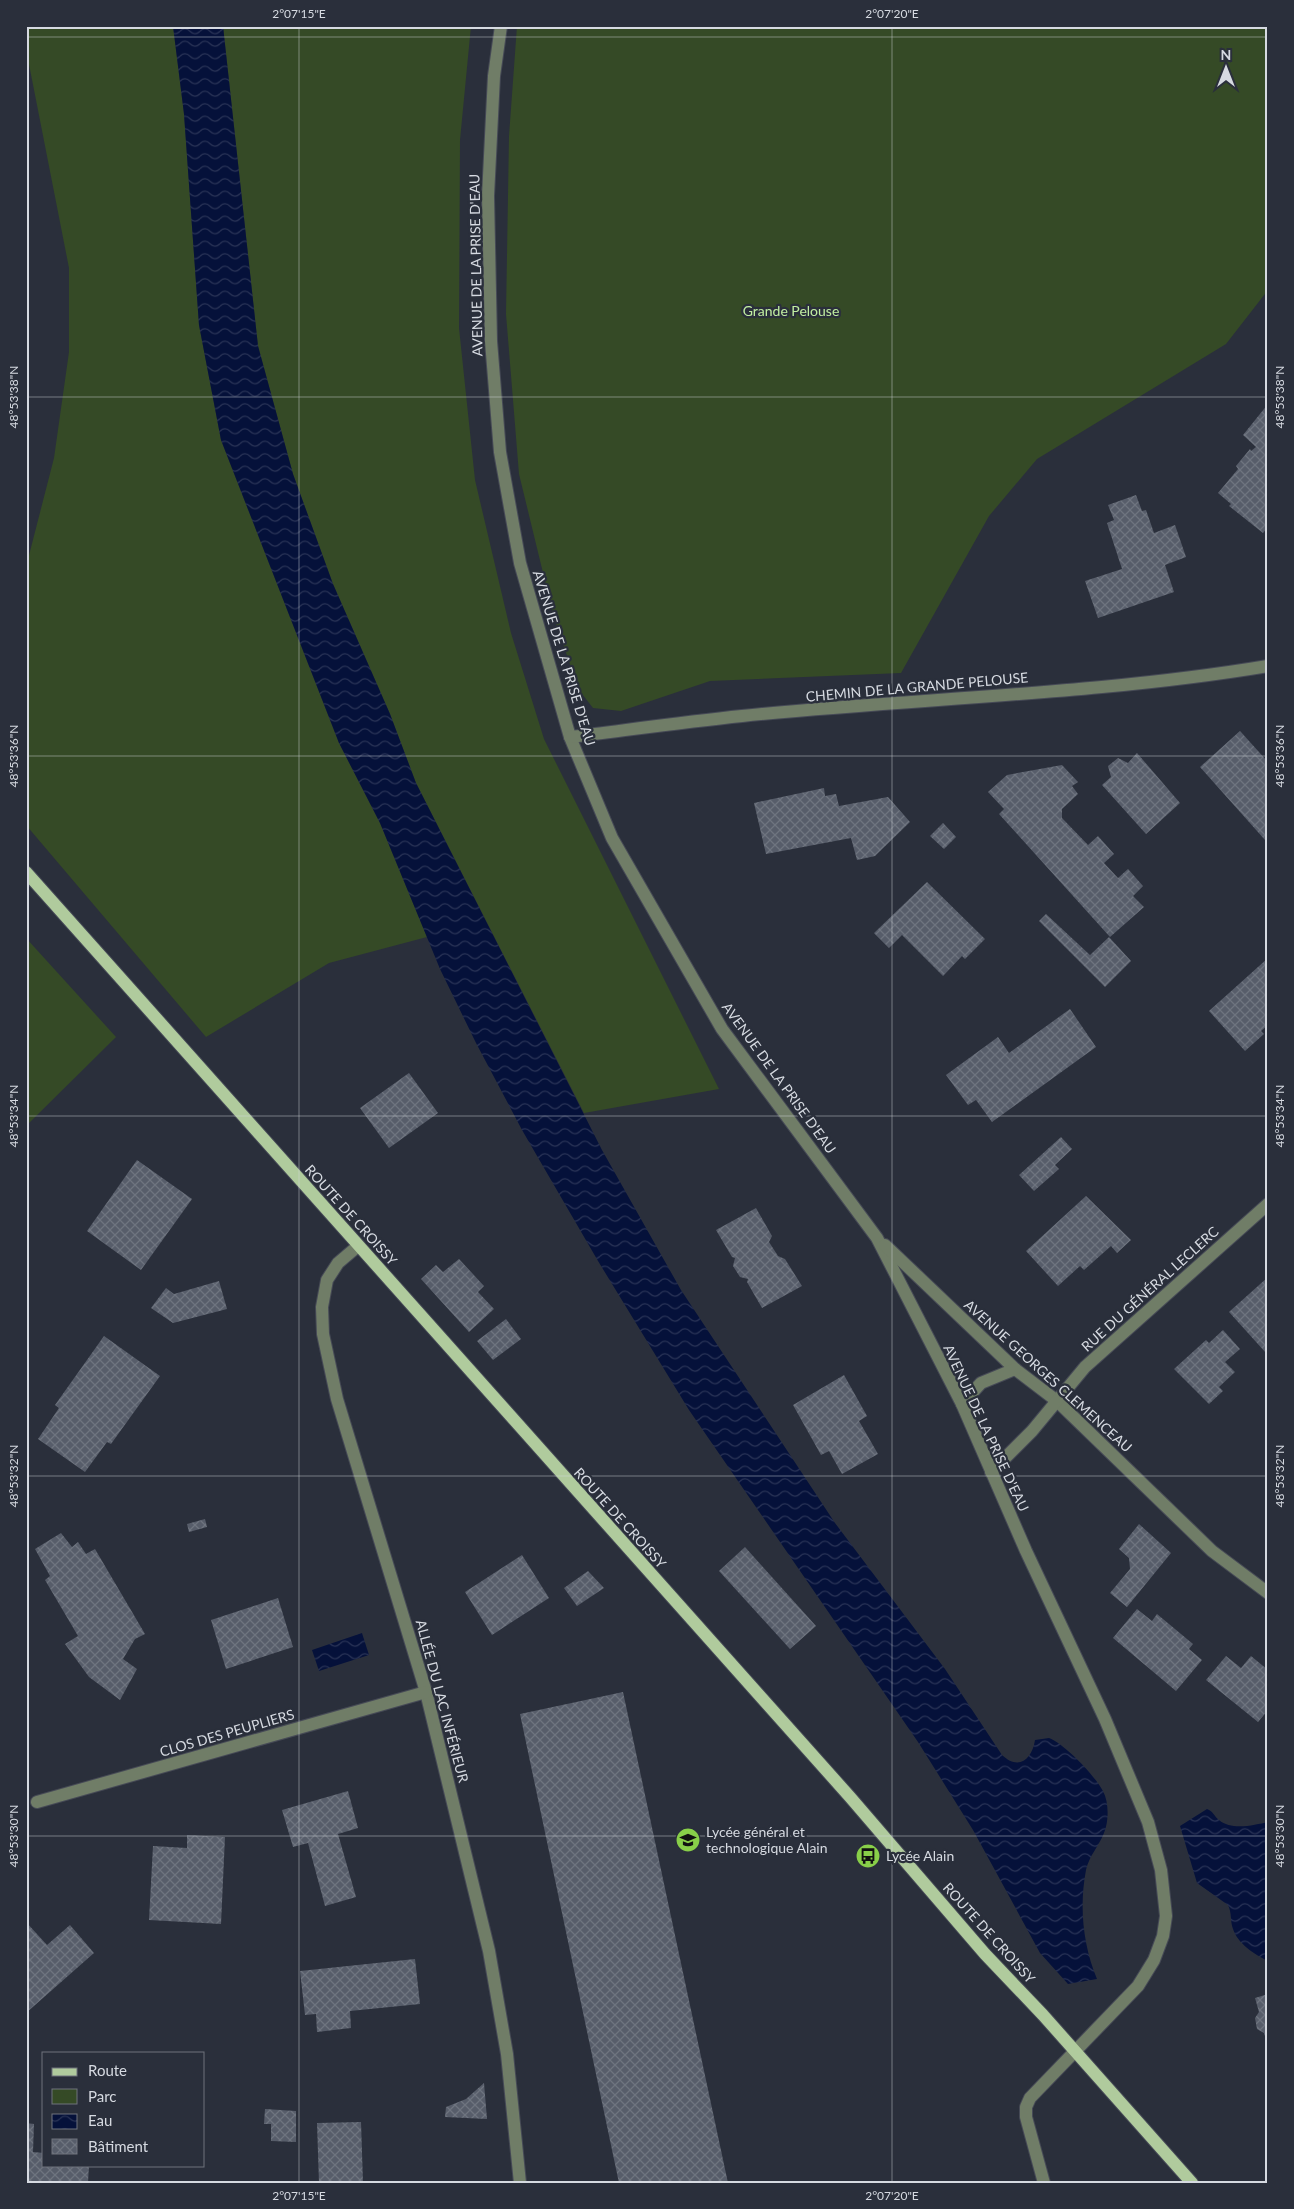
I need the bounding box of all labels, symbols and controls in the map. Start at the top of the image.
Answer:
text: 2°07'15"E [272,6,326,21]
text: 2°07'20"E [865,6,919,21]
north arrow [1202,42,1252,92]
text: N [1221,46,1231,63]
street label: AVENUE DE LA PRISE D'EAU [465,174,486,356]
park label: Grande Pelouse [743,302,839,319]
text: 48°53'38"N [6,366,21,428]
text: 48°53'38"N [1272,366,1287,428]
street label: AVENUE DE LA PRISE D'EAU [530,568,599,748]
street label: CHEMIN DE LA GRANDE PELOUSE [805,668,1029,705]
text: 48°53'36"N [6,725,21,787]
text: 48°53'36"N [1272,725,1287,787]
street label: AVENUE DE LA PRISE D'EAU [719,999,840,1157]
text: 48°53'34"N [6,1085,21,1147]
text: 48°53'34"N [1272,1085,1287,1147]
street label: ROUTE DE CROISSY [302,1161,401,1269]
street label: RUE DU GÉNÉRAL LECLERC [1078,1222,1222,1355]
street label: AVENUE GEORGES CLEMENCEAU [961,1296,1136,1455]
street label: AVENUE DE LA PRISE D'EAU [940,1341,1033,1514]
text: 48°53'32"N [6,1445,21,1507]
text: 48°53'32"N [1272,1445,1287,1507]
street label: ROUTE DE CROISSY [571,1464,670,1572]
street label: ALLÉE DU LAC INFÉRIEUR [413,1618,472,1784]
street label: CLOS DES PEUPLIERS [158,1705,296,1760]
text: 48°53'30"N [6,1805,21,1867]
text: 48°53'30"N [1272,1805,1287,1867]
place label: Lycée général et technologique Alain [706,1823,828,1856]
school or university icon: Lycée général et technologique Alain [675,1827,701,1853]
bus stop icon: Lycée Alain [855,1843,881,1869]
place label: Lycée Alain [886,1847,954,1864]
street label: ROUTE DE CROISSY [940,1879,1039,1987]
legend [42,2052,205,2166]
text: Route [88,2061,127,2079]
text: Parc [88,2087,117,2105]
text: Eau [88,2111,112,2129]
text: Bâtiment [88,2137,149,2155]
text: 2°07'15"E [272,2188,326,2203]
text: 2°07'20"E [865,2188,919,2203]

